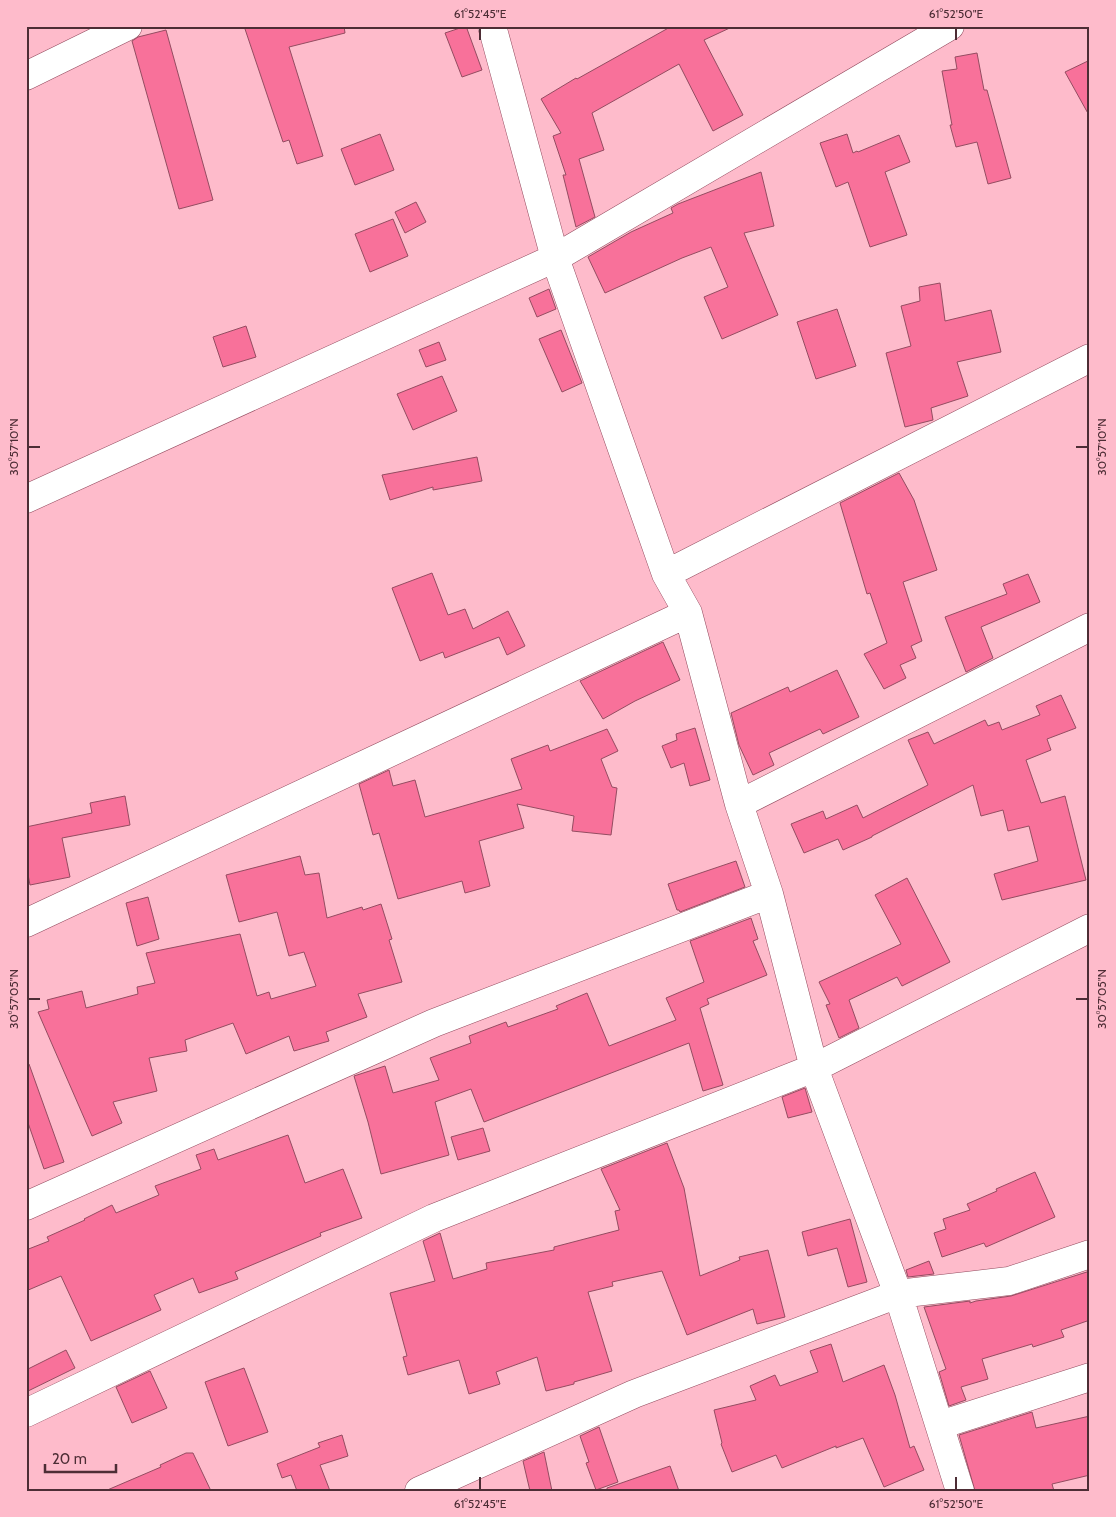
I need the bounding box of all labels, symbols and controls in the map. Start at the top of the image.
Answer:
text: 61°52'45"E [454,6,507,21]
text: 61°52'50"E [929,6,984,21]
text: 30°57'10"N [6,418,21,476]
text: 30°57'10"N [1094,418,1109,476]
text: 30°57'05"N [6,969,21,1029]
text: 30°57'05"N [1094,969,1109,1029]
scale bar [45,1442,116,1474]
text: 20 m [52,1450,87,1468]
text: 61°52'45"E [454,1496,507,1511]
text: 61°52'50"E [929,1496,984,1511]

